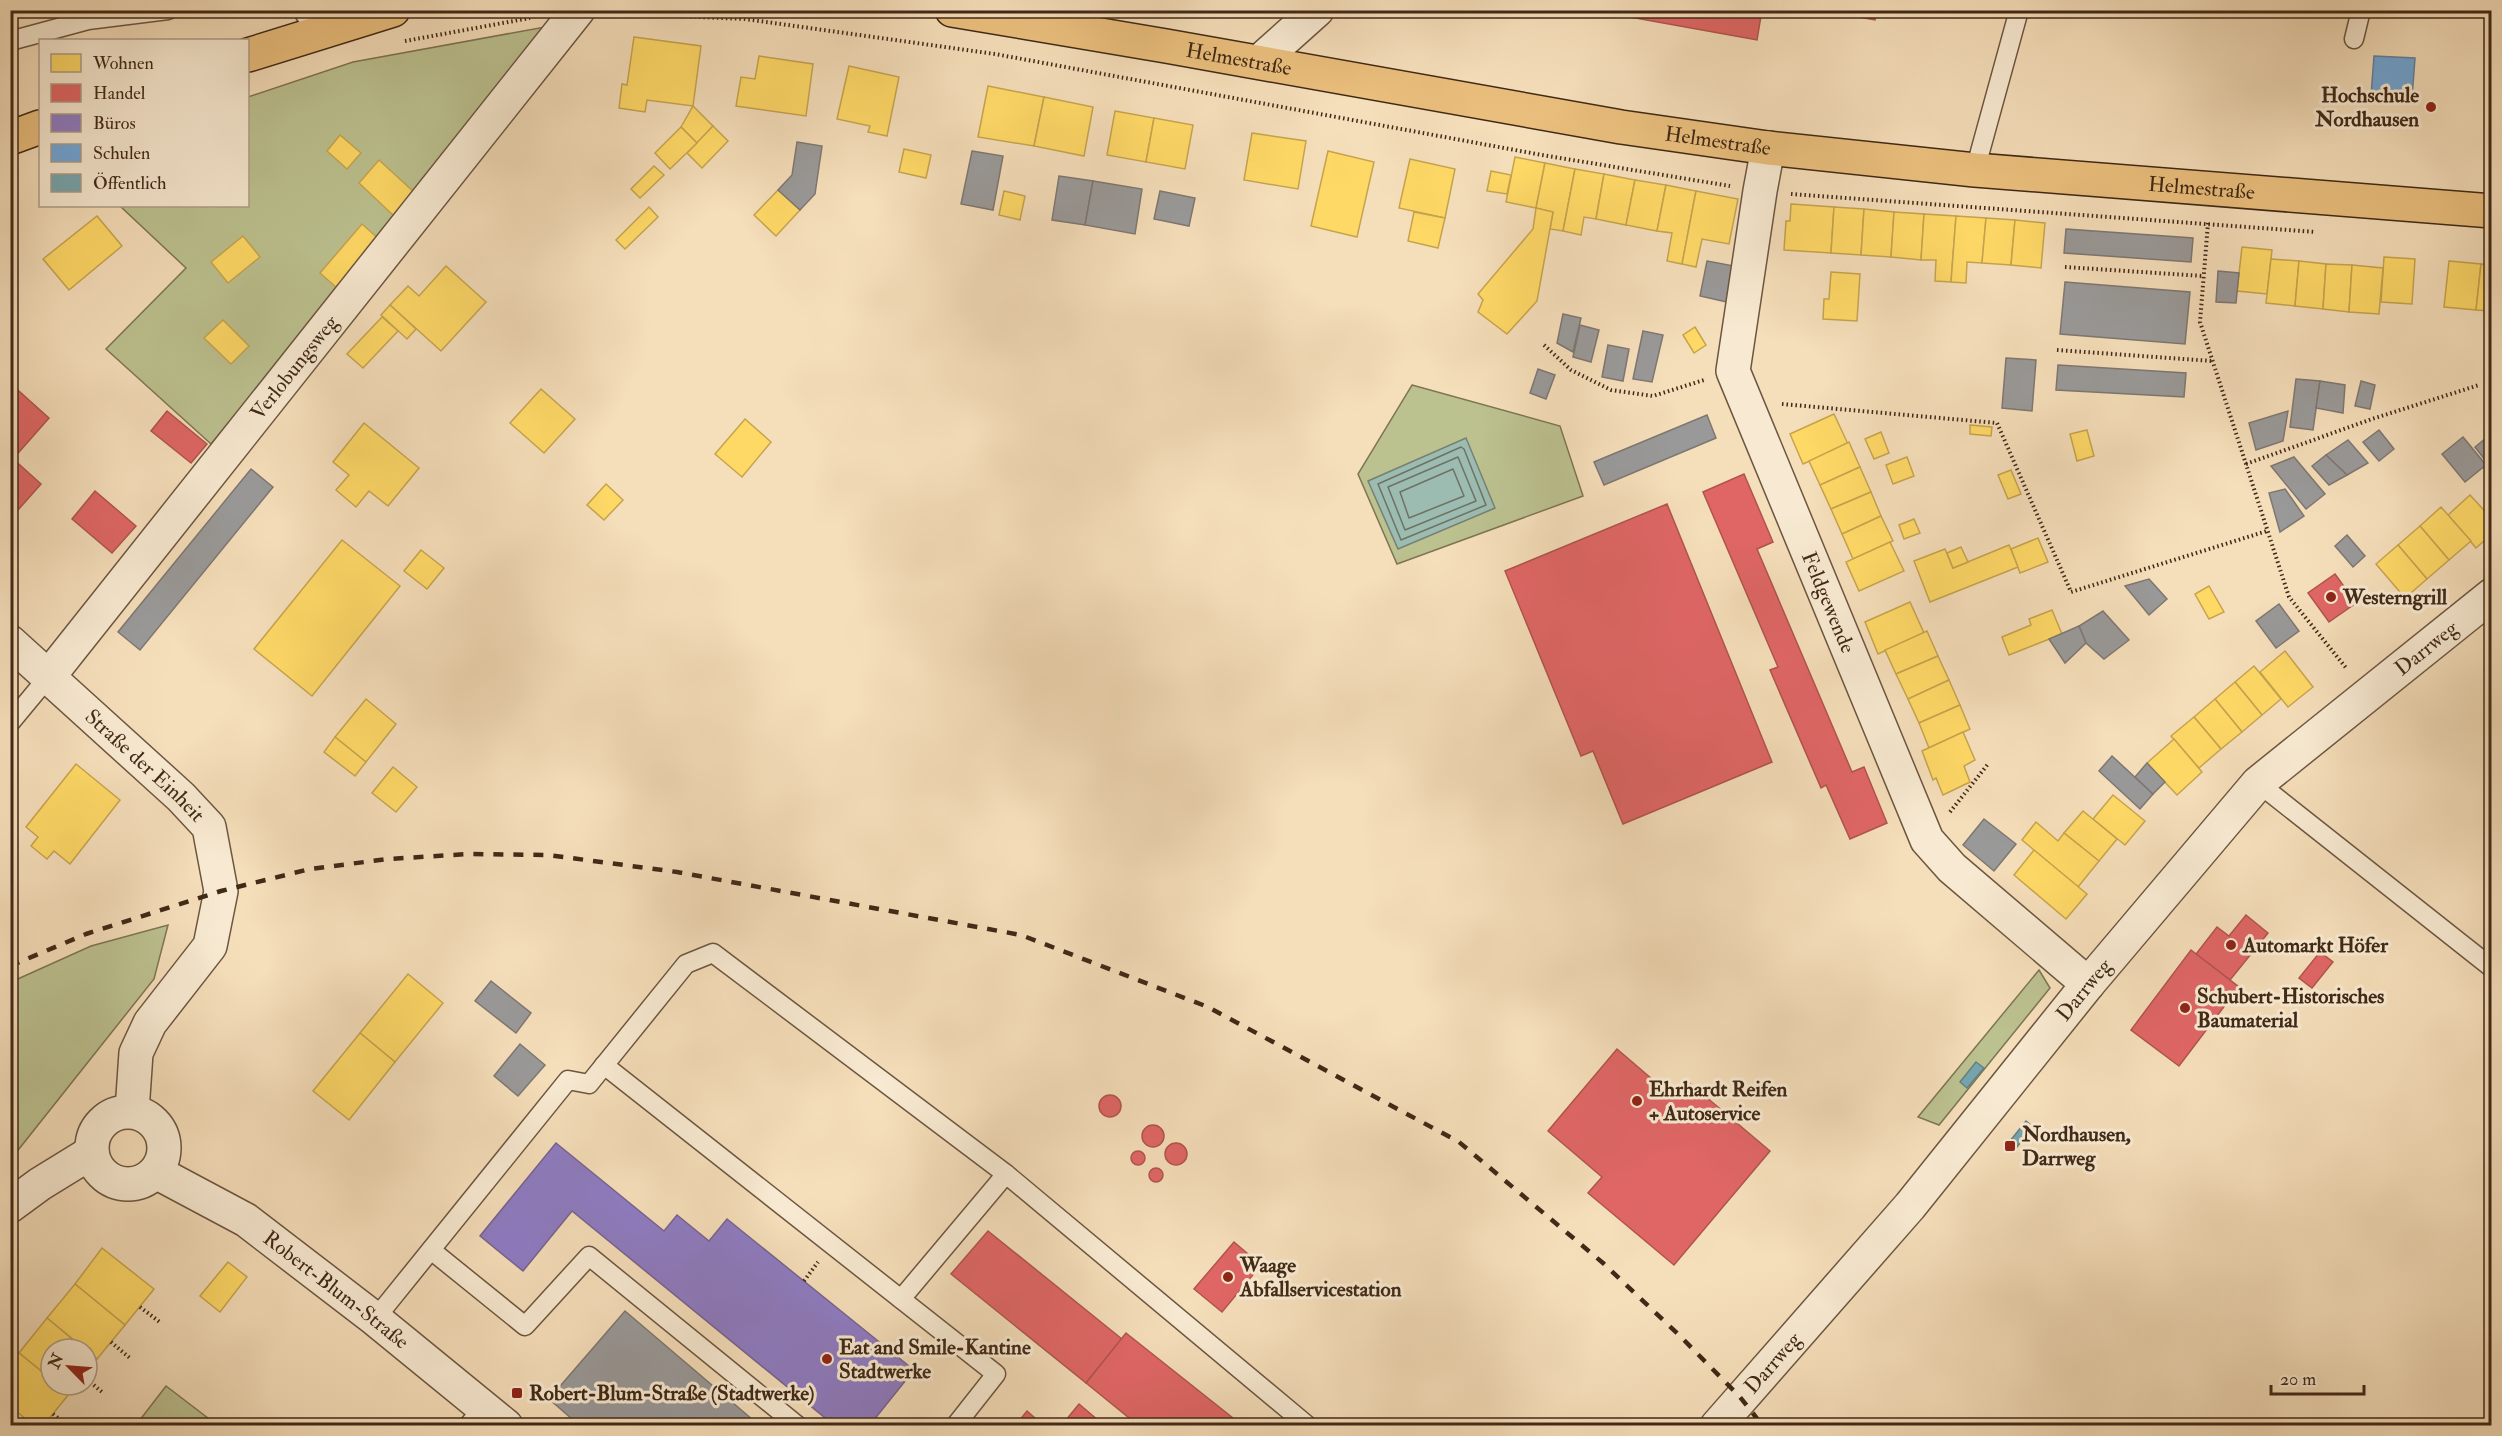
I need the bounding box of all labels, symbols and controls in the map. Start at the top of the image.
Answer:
street label: Helmestraße [1184,36,1294,82]
legend [39,39,249,207]
text: Wohnen [92,52,154,75]
text: Handel [93,82,146,105]
place label: Hochschule Nordhausen [2314,82,2419,133]
marker: Hochschule Nordhausen [2424,100,2438,114]
text: Büros [93,112,136,135]
street label: Helmestraße [1663,120,1773,162]
text: Schulen [93,142,150,165]
street label: Helmestraße [2147,170,2256,206]
text: Öffentlich [93,172,167,195]
street label: Verlobungsweg [244,309,344,425]
street label: Feldgewende [1796,547,1862,657]
place label: Westerngrill [2342,584,2448,611]
marker: Westerngrill [2324,590,2338,604]
street label: Darrweg [2389,614,2464,681]
street label: Straße der Einheit [79,703,211,828]
place label: Automarkt Höfer [2242,932,2389,959]
marker: Automarkt Höfer [2224,938,2238,952]
street label: Darrweg [2050,952,2118,1027]
place label: Schubert-Historisches Baumaterial [2197,983,2384,1034]
marker: Schubert-Historisches Baumaterial [2178,1001,2192,1015]
place label: Ehrhardt Reifen + Autoservice [1649,1076,1787,1127]
marker: Ehrhardt Reifen + Autoservice [1630,1094,1644,1108]
place label: Nordhausen, Darrweg [2021,1121,2131,1172]
marker: Nordhausen, Darrweg [2003,1139,2017,1153]
street label: Robert-Blum-Straße [258,1225,415,1355]
place label: Waage Abfallservicestation [1239,1252,1402,1303]
marker: Waage Abfallservicestation [1221,1270,1235,1284]
street label: Darrweg [1738,1326,1807,1399]
place label: Eat and Smile-Kantine Stadtwerke [839,1334,1031,1385]
north arrow [39,1337,99,1397]
text: N [44,1350,69,1373]
marker: Eat and Smile-Kantine Stadtwerke [820,1352,834,1366]
scale bar [2271,1358,2364,1396]
text: 20 m [2280,1368,2316,1391]
place label: Robert-Blum-Straße (Stadtwerke) [529,1380,814,1407]
marker: Robert-Blum-Straße (Stadtwerke) [510,1386,524,1400]

